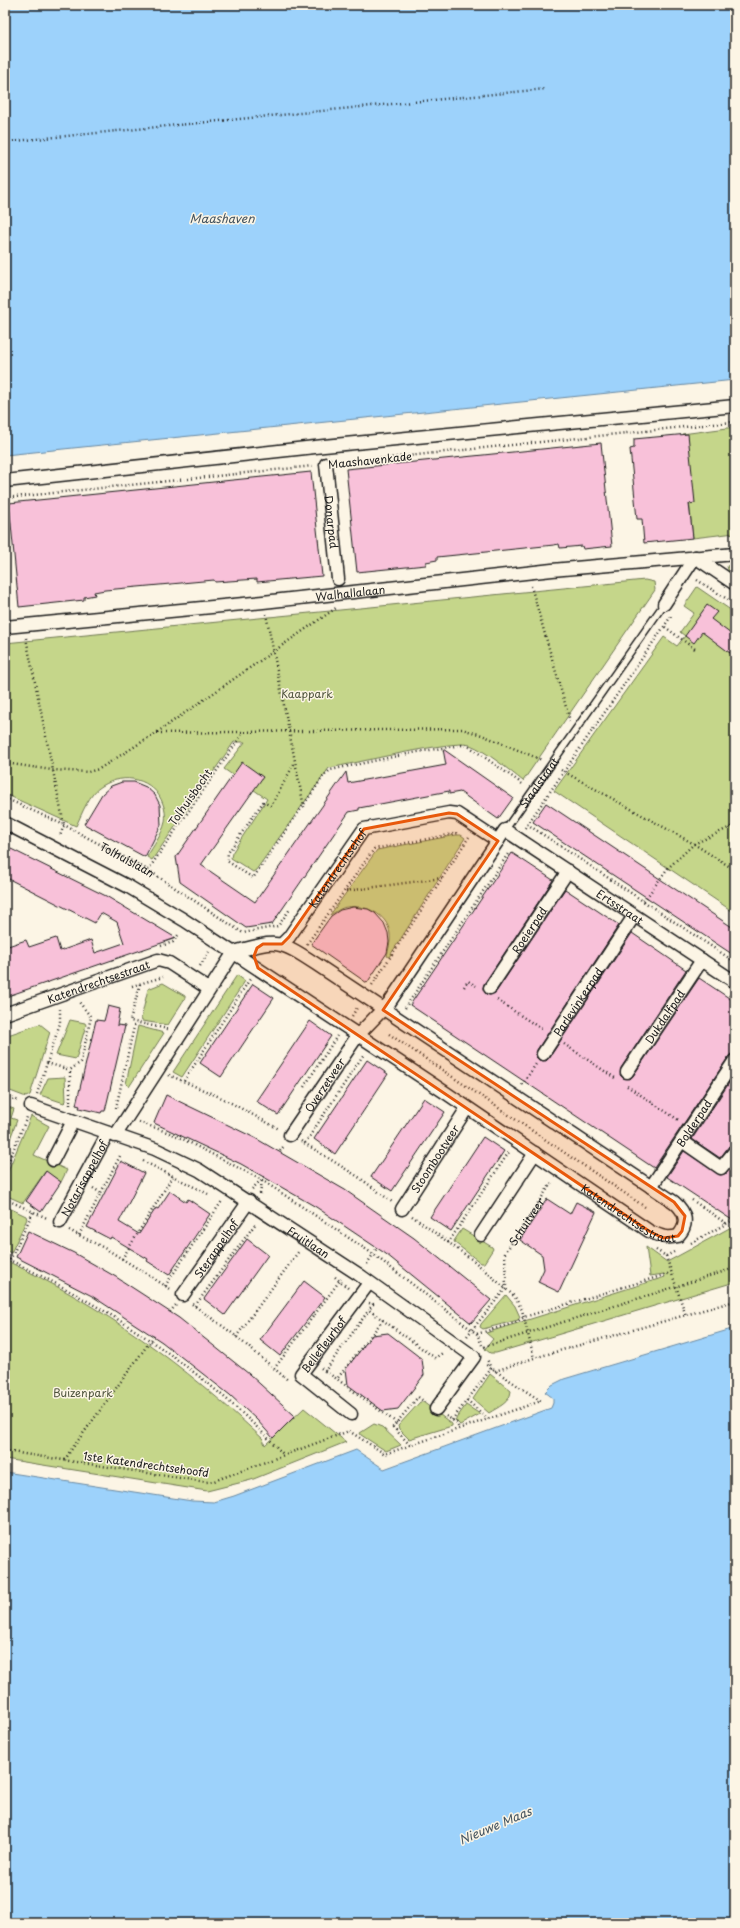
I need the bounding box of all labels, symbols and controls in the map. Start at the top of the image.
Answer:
water label: Maashaven [190,209,255,227]
street label: Maashavenkade [327,447,413,473]
street label: Donarpad [321,494,343,550]
street label: Walhallalaan [315,580,386,605]
park label: Kaappark [281,685,333,702]
street label: Staalstraat [514,754,562,812]
street label: Tolhuisbocht [164,765,216,829]
street label: Katendrechtsehof [304,825,371,911]
street label: Tolhuislaan [97,837,158,881]
street label: Ertsstraat [593,884,648,928]
street label: Roeierpad [507,903,551,957]
street label: Katendrechtsestraat [45,955,152,1007]
street label: Parlevinkerpad [549,963,607,1039]
street label: Dukdalfpad [640,986,689,1047]
street label: Overzetveer [300,1053,349,1115]
street label: Bolderpad [672,1095,716,1150]
street label: Stoombootveer [406,1120,463,1196]
street label: Notarisappelhof [56,1136,112,1219]
street label: Katendrechtsestraat [578,1179,677,1246]
street label: Schuitveer [504,1193,549,1249]
street label: Sterappelhof [189,1215,243,1281]
street label: Fruitlaan [284,1222,333,1262]
street label: Bellefleurhof [296,1311,351,1376]
park label: Buizenpark [53,1384,113,1401]
street label: 1ste Katendrechtsehoofd [82,1447,210,1481]
water label: Nieuwe Maas [456,1801,535,1848]

